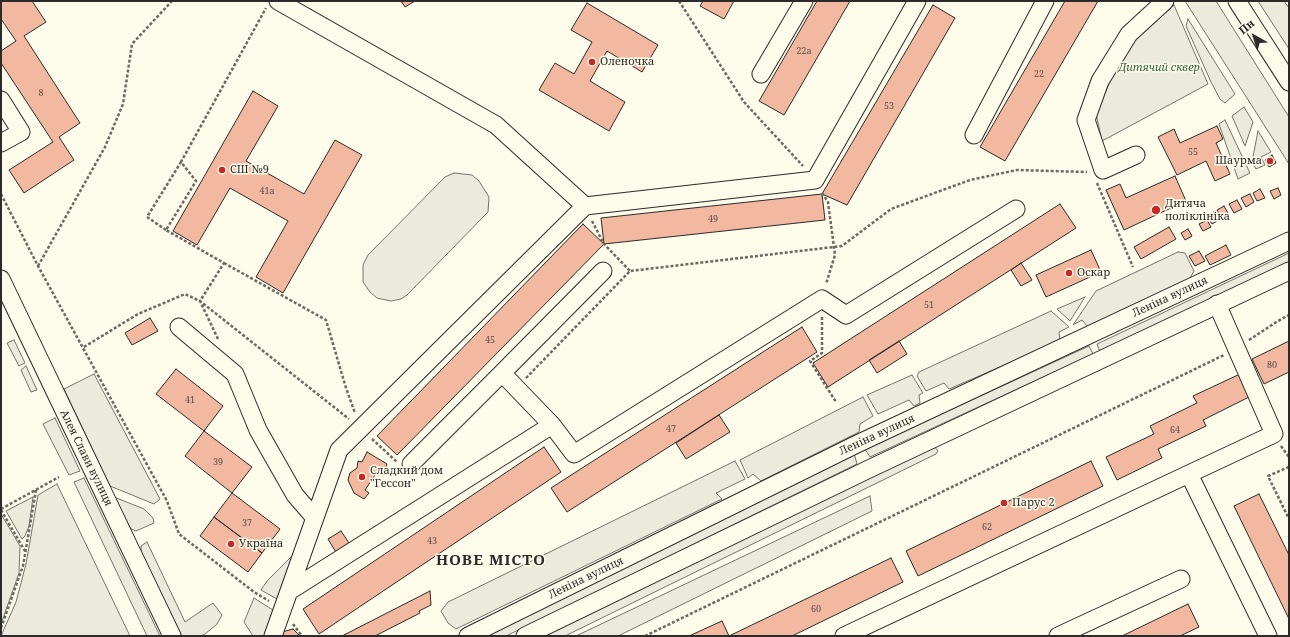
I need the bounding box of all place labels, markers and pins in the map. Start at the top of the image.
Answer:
place label: Оленочка [600,55,654,69]
marker: Оленочка [587,57,597,67]
place label: Шаурма [1215,154,1262,168]
marker: Шаурма [1265,156,1275,166]
place label: СШ №9 [230,163,269,177]
marker: СШ №9 [217,165,227,175]
place label: Дитяча поліклініка [1165,197,1230,223]
marker: Дитяча поліклініка [1150,204,1162,216]
place label: Оскар [1077,266,1110,280]
marker: Оскар [1064,268,1074,278]
place label: Сладкий дом "Гессон" [370,464,443,490]
marker: Сладкий дом "Гессон" [357,472,367,482]
place label: Парус 2 [1012,496,1055,510]
marker: Парус 2 [999,498,1009,508]
place label: Україна [239,537,283,551]
marker: Україна [226,539,236,549]

